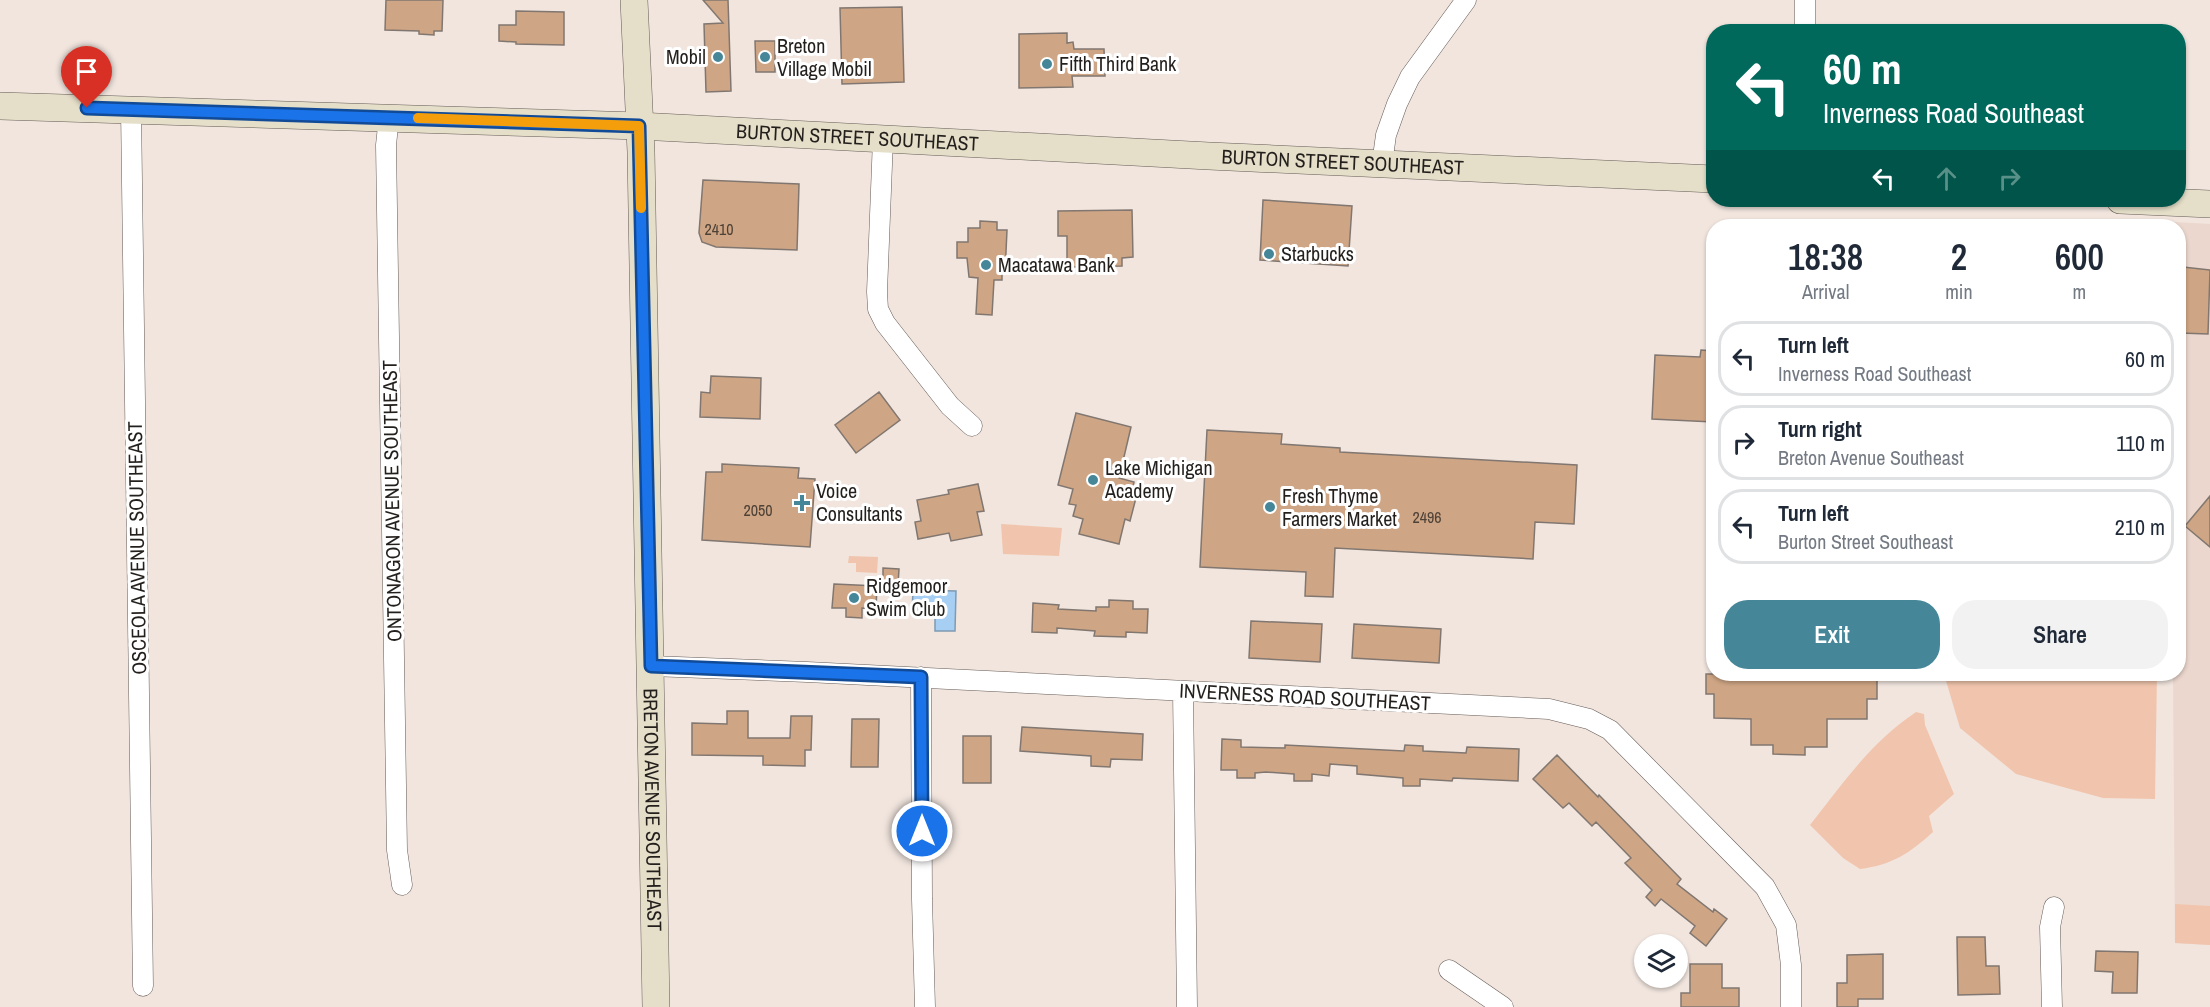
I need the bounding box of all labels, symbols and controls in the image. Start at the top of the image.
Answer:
place label: Breton Village Mobil [777,32,872,82]
text: 60 m [1823,41,1902,97]
place label: Mobil [666,43,706,70]
pin [61,46,112,108]
icon: left [1724,48,1802,126]
marker: Mobil [711,50,725,64]
marker: Breton Village Mobil [758,50,772,64]
place label: Fifth Third Bank [1059,50,1177,77]
icon: arrive [70,55,103,88]
marker: Fifth Third Bank [1040,57,1054,71]
text: Inverness Road Southeast [1823,95,2084,131]
street label: BURTON STREET SOUTHEAST [736,117,979,157]
street label: BURTON STREET SOUTHEAST [1221,143,1465,181]
icon: left [1867,162,1900,195]
icon: ahead [1930,162,1963,195]
icon: right [1993,162,2026,195]
house number: 2410 [704,218,734,240]
text: 18:38 [1788,233,1863,281]
text: 2 [1951,233,1967,281]
text: 600 [2055,233,2104,281]
place label: Starbucks [1281,240,1354,267]
marker: Starbucks [1262,247,1276,261]
place label: Macatawa Bank [998,251,1115,278]
marker: Macatawa Bank [979,258,993,272]
text: Arrival [1802,278,1849,305]
text: min [1945,278,1973,305]
text: m [2072,278,2086,305]
text: Turn left [1778,330,1849,360]
icon: left [1727,342,1760,375]
text: 60 m [2125,344,2165,374]
street label: ONTONAGON AVENUE SOUTHEAST [376,360,407,642]
text: Inverness Road Southeast [1778,360,1971,387]
text: Turn right [1778,414,1862,444]
street label: OSCEOLA AVENUE SOUTHEAST [121,421,152,675]
icon: right [1727,426,1760,459]
text: 110 m [2116,428,2165,458]
text: Breton Avenue Southeast [1778,444,1964,471]
place label: Lake Michigan Academy [1104,454,1213,504]
marker: Lake Michigan Academy [1086,473,1100,487]
place label: Voice Consultants [816,477,903,527]
place label: Fresh Thyme Farmers Market [1282,482,1397,532]
marker: Voice Consultants [793,494,811,512]
text: Turn left [1778,498,1849,528]
house number: 2050 [743,499,773,521]
marker: Fresh Thyme Farmers Market [1263,500,1277,514]
house number: 2496 [1412,506,1442,528]
icon: left [1727,510,1760,543]
text: 210 m [2115,512,2165,542]
text: Burton Street Southeast [1778,528,1953,555]
place label: Ridgemoor Swim Club [866,572,948,622]
marker: Ridgemoor Swim Club [847,591,861,605]
button: Exit [1724,600,1940,669]
button: Share [1952,600,2168,669]
street label: INVERNESS ROAD SOUTHEAST [1179,676,1431,717]
street label: BRETON AVENUE SOUTHEAST [637,688,669,931]
position arrow [890,799,954,863]
map controls [1634,934,1688,988]
button: layers [1634,934,1688,988]

